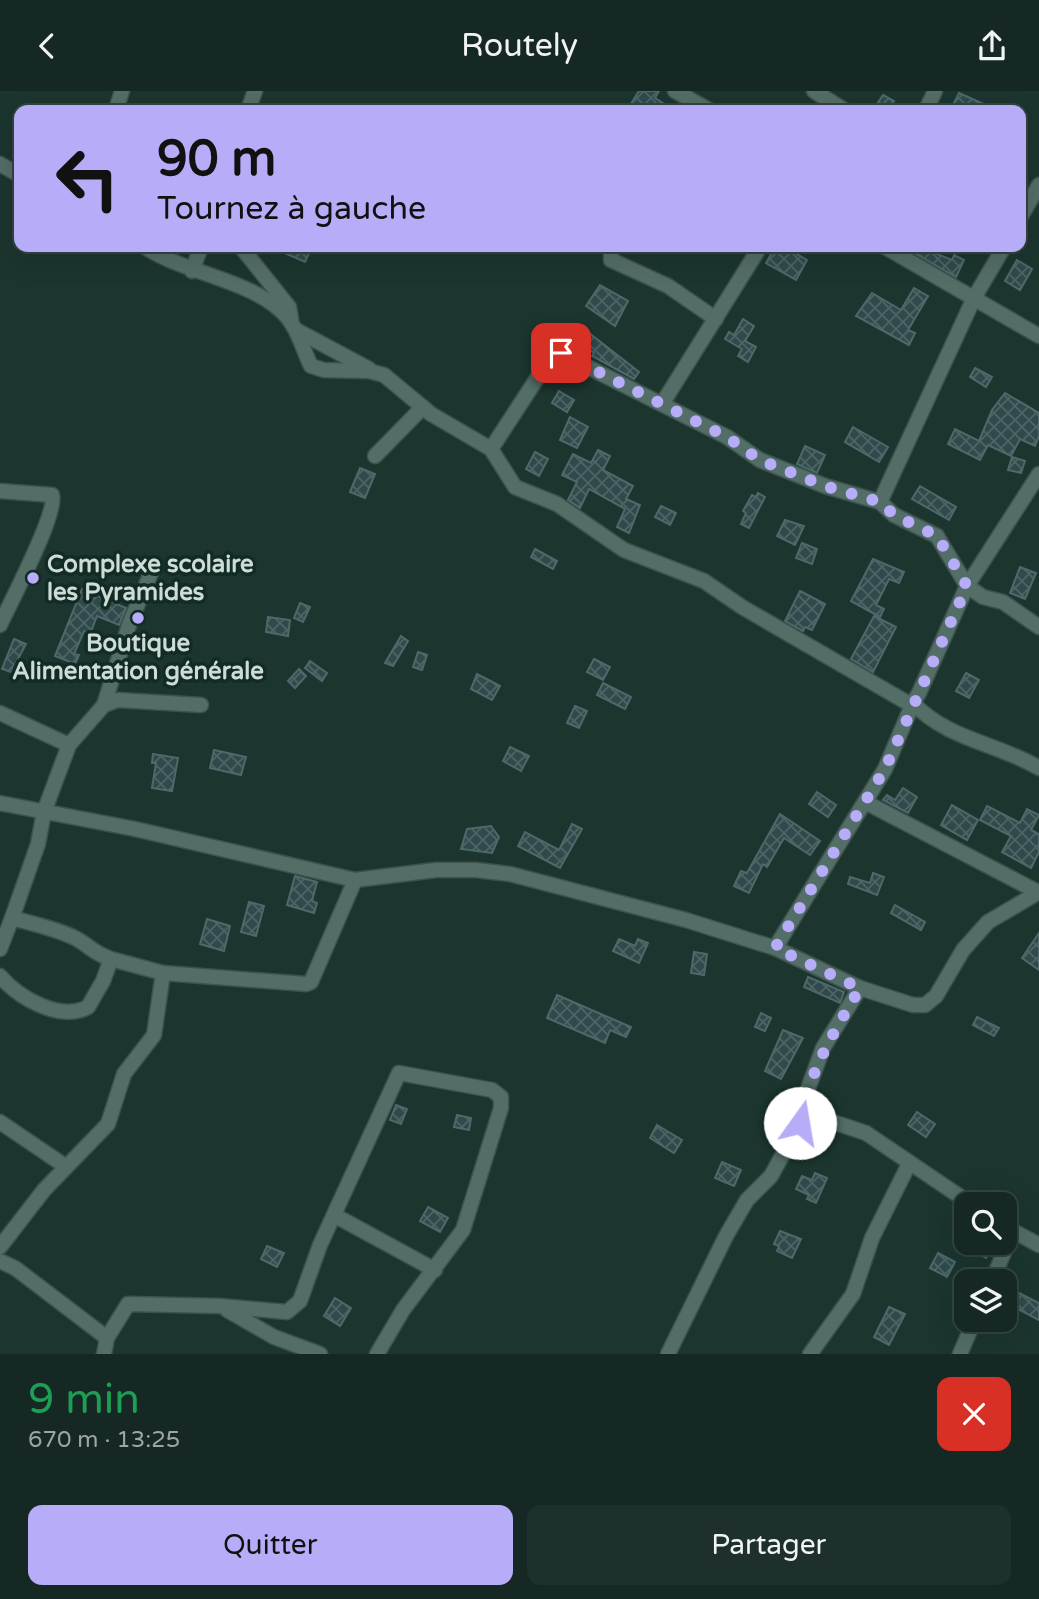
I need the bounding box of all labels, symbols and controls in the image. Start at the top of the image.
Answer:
icon: back [28,27,66,65]
text: Routely [461,27,578,65]
icon: share [973,27,1011,65]
text: 90 m [157,130,276,189]
icon: left [42,133,133,224]
text: Tournez à gauche [157,190,426,228]
pin [531,323,591,383]
icon: arrive [542,334,580,372]
place label: Complexe scolaire les Pyramides [47,550,254,607]
marker: Complexe scolaire les Pyramides [25,570,41,586]
marker: Boutique Alimentation générale [130,610,146,626]
place label: Boutique Alimentation générale [12,629,264,686]
position arrow [763,1086,837,1160]
map controls [954,1192,1017,1332]
button: search [954,1192,1017,1255]
button: layers [954,1269,1017,1332]
text: 9 min [28,1374,140,1425]
button: close [937,1377,1011,1451]
text: 670 m · 13:25 [28,1426,180,1454]
button: Quitter [28,1505,513,1585]
button: Partager [527,1505,1011,1585]

